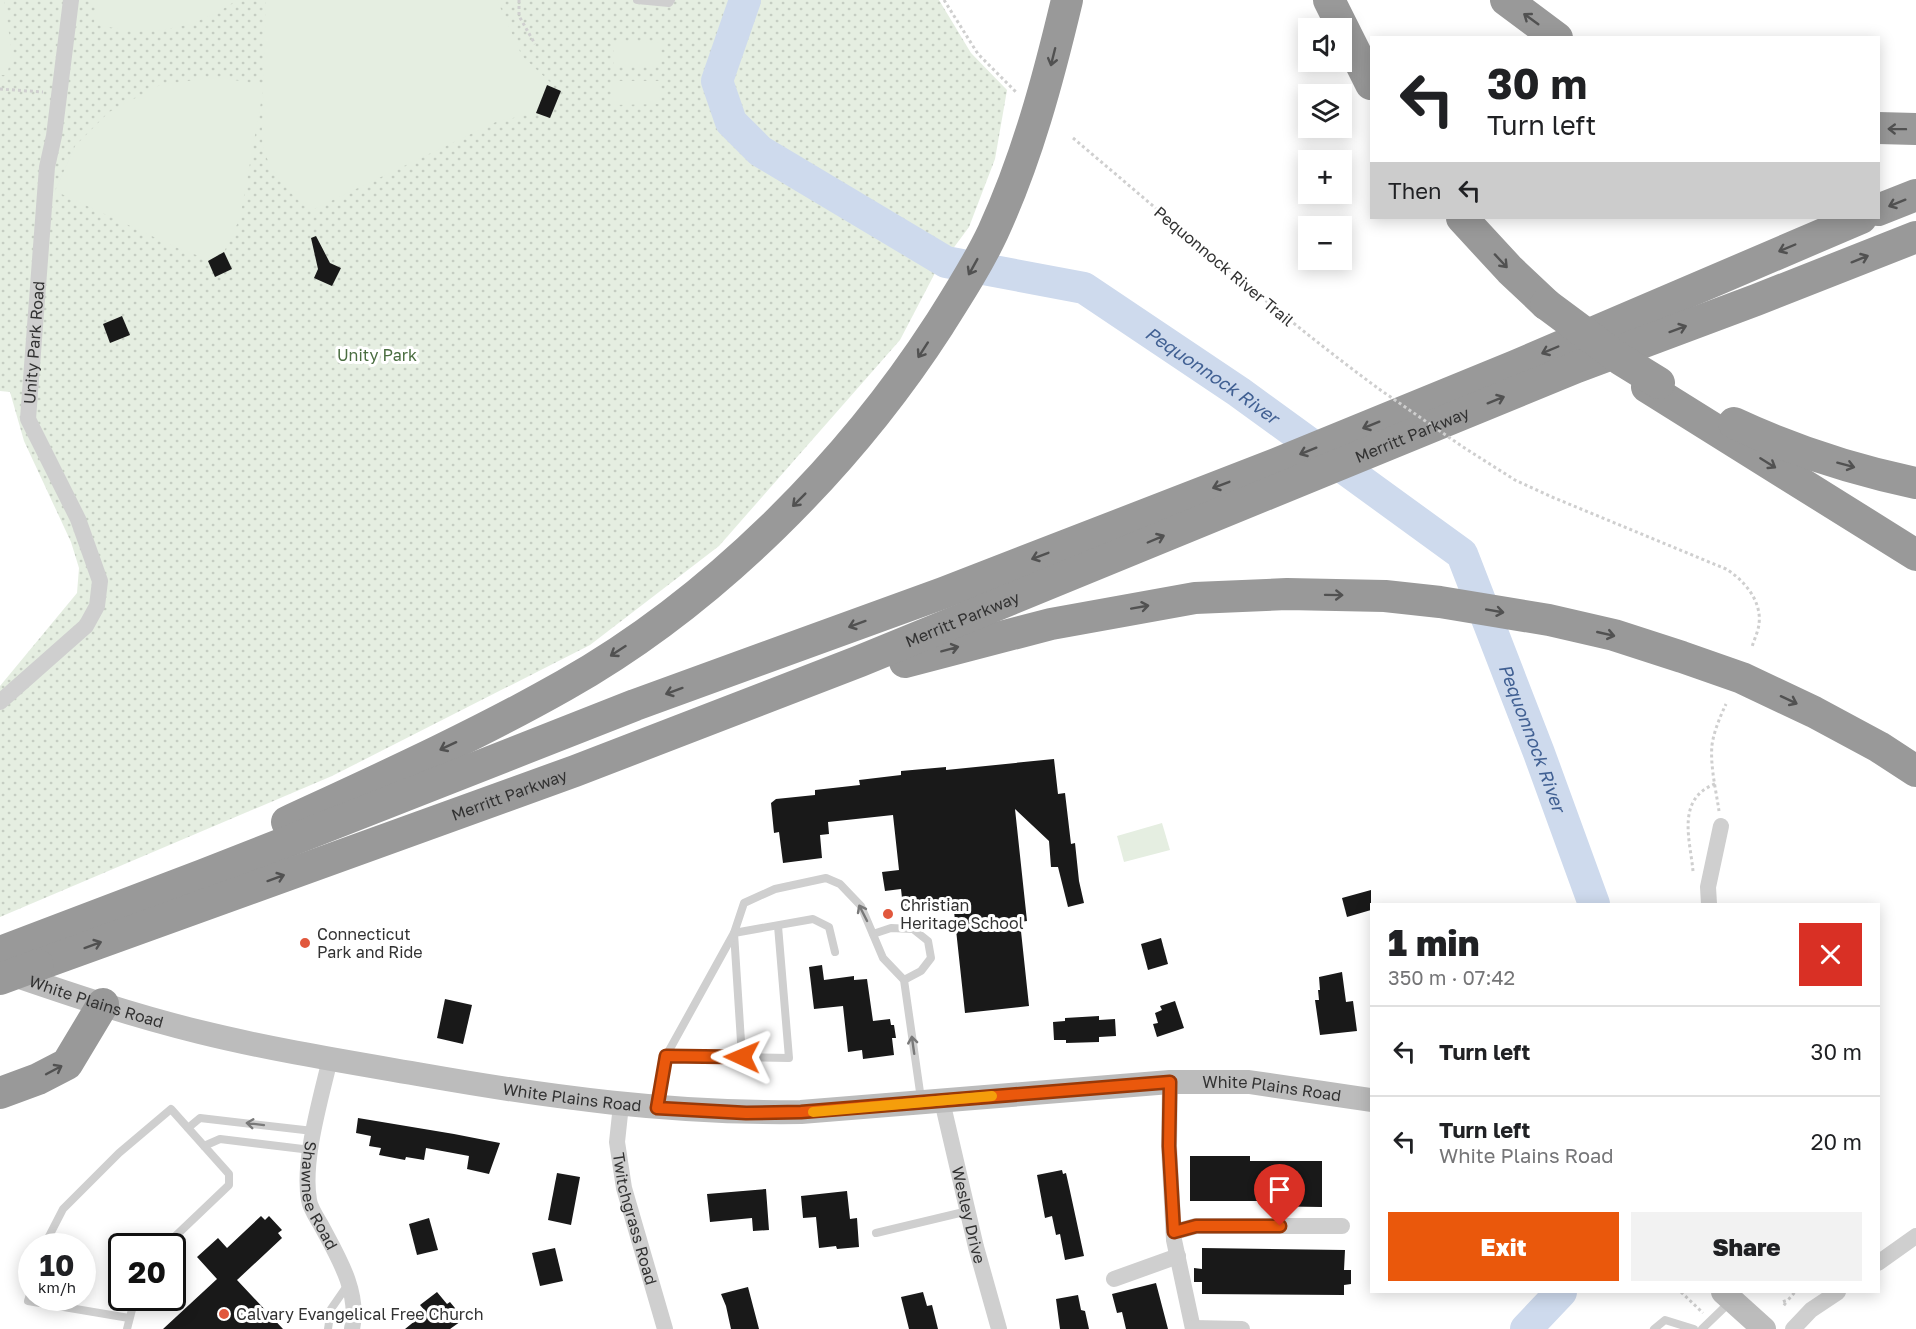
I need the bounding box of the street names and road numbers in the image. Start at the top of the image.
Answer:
street label: Pequonnock River Trail [1150,202,1298,330]
street label: Unity Park Road [19,280,48,405]
street label: Merritt Parkway [1352,402,1472,467]
street label: Merritt Parkway [902,587,1022,651]
street label: Merritt Parkway [449,765,570,825]
street label: White Plains Road [26,971,166,1032]
street label: White Plains Road [1202,1072,1342,1105]
street label: White Plains Road [501,1078,642,1115]
street label: Shawnee Road [297,1140,342,1253]
street label: Twitchgrass Road [609,1151,662,1287]
street label: Wesley Drive [948,1164,990,1266]

